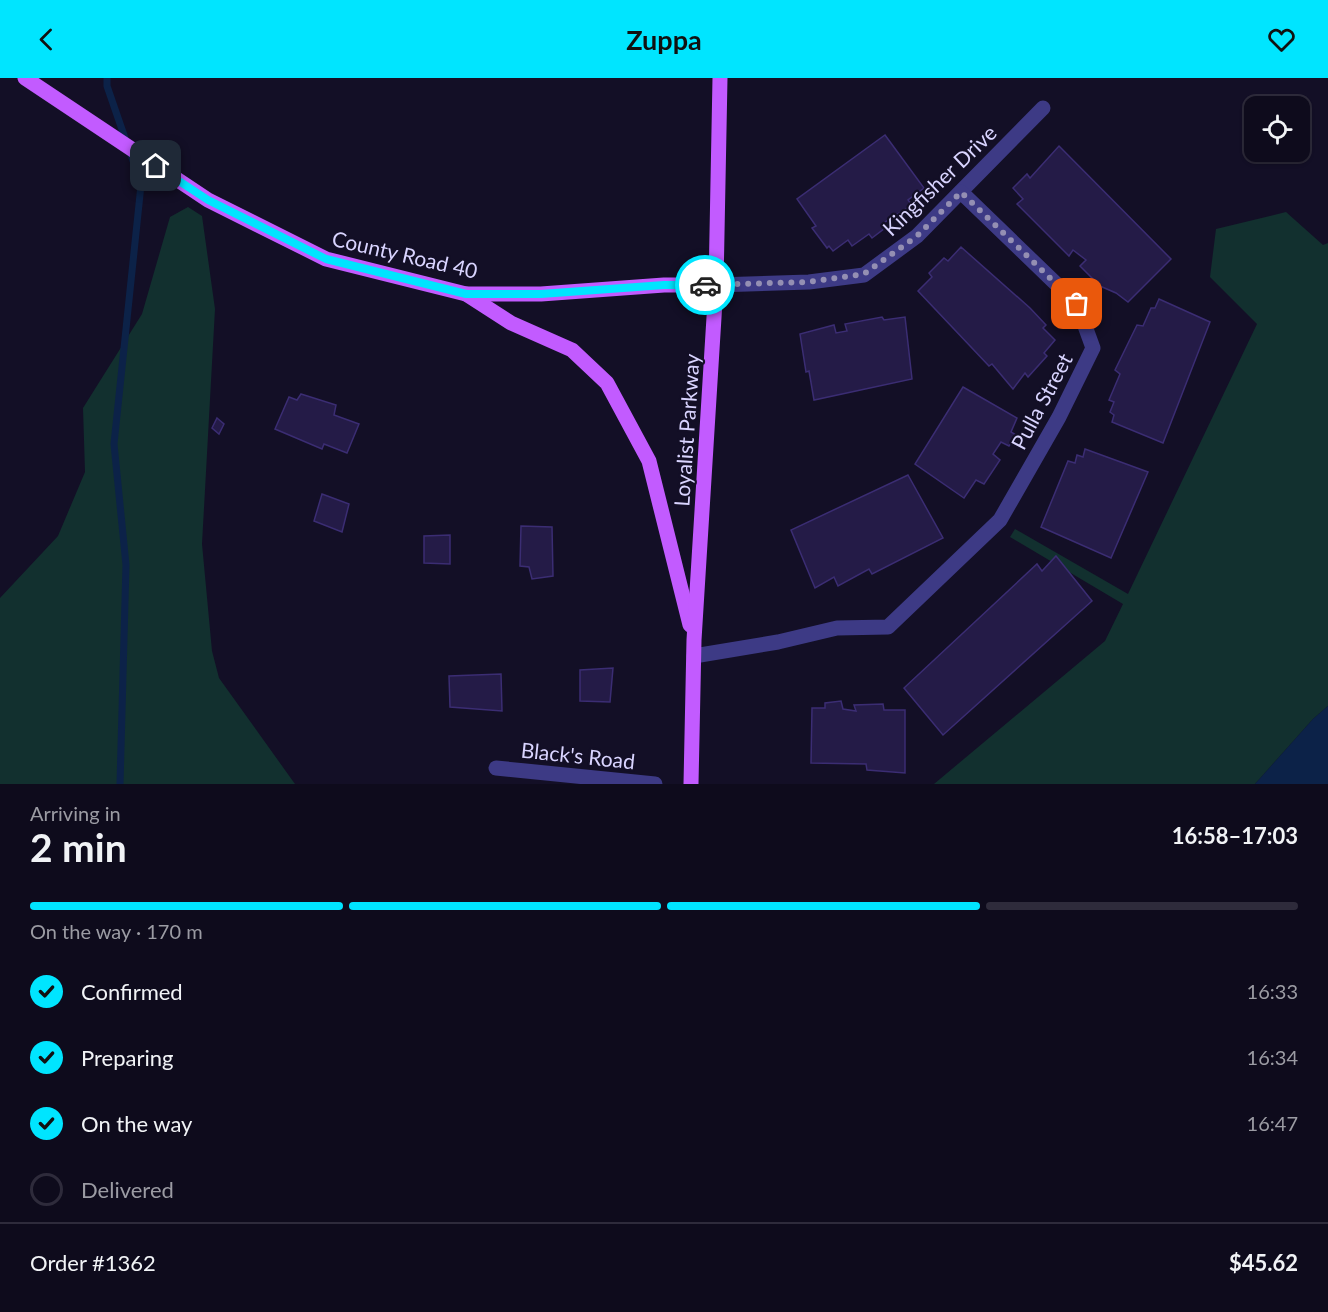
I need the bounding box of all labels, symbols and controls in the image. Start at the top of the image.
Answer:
icon: back [30,23,63,56]
text: Zuppa [626,23,702,56]
icon: heart [1265,23,1298,56]
map controls [1244,96,1310,162]
button: locate [1244,96,1310,162]
street label: Kingfisher Drive [877,120,1001,240]
pin [130,140,181,191]
icon: home [139,149,172,182]
street label: County Road 40 [330,225,480,283]
courier [675,255,735,315]
icon: car [689,269,722,302]
pin [1051,278,1102,329]
icon: bag [1060,287,1093,320]
street label: Pulla Street [1005,348,1077,453]
street label: Loyalist Parkway [668,353,704,507]
street label: Black's Road [520,737,636,773]
text: Arriving in [30,801,121,825]
text: 16:58–17:03 [1172,822,1298,849]
text: 2 min [30,824,127,870]
text: On the way · 170 m [30,919,203,943]
icon: check [30,975,63,1008]
text: Confirmed [81,978,183,1005]
text: 16:33 [1247,979,1298,1003]
icon: check [30,1041,63,1074]
text: Preparing [81,1044,173,1071]
text: 16:34 [1247,1045,1298,1069]
icon: check [30,1107,63,1140]
text: On the way [81,1110,192,1137]
text: 16:47 [1247,1111,1298,1135]
text: Delivered [81,1176,174,1203]
text: Order #1362 [30,1249,156,1276]
text: $45.62 [1229,1249,1298,1276]

